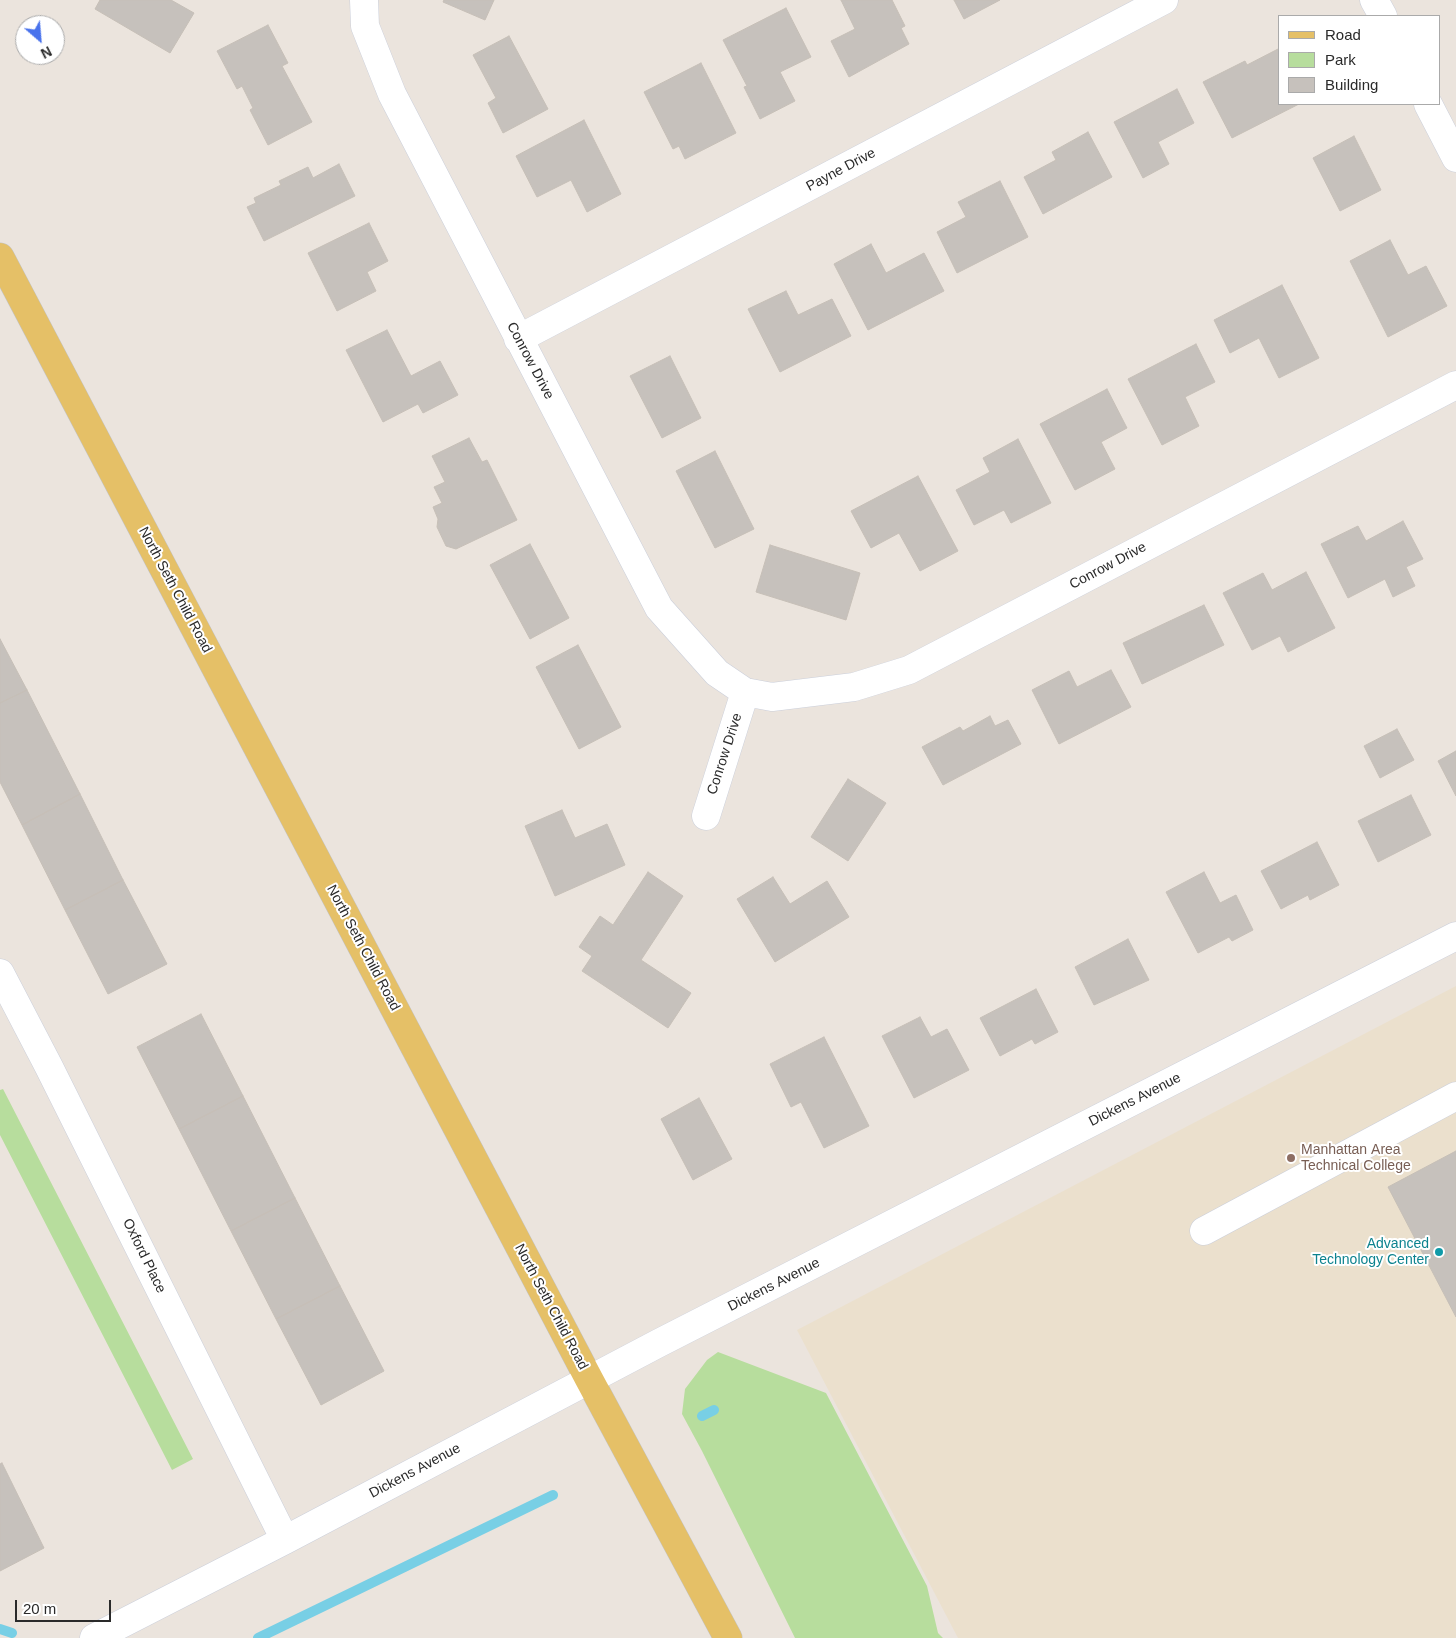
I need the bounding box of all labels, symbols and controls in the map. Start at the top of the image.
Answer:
north arrow [15,15,65,65]
legend [1278,15,1441,105]
text: Road [1325,26,1361,43]
text: N [38,43,54,62]
text: Park [1325,51,1356,68]
text: Building [1325,76,1378,93]
street label: Payne Drive [803,145,879,195]
street label: Conrow Drive [503,320,557,402]
street label: North Seth Child Road [135,524,215,656]
street label: Conrow Drive [1067,539,1149,593]
street label: Conrow Drive [704,711,746,797]
street label: North Seth Child Road [323,882,403,1014]
street label: Dickens Avenue [1086,1070,1184,1130]
place label: Manhattan Area Technical College [1301,1142,1411,1174]
marker: Manhattan Area Technical College [1285,1152,1297,1164]
street label: Oxford Place [119,1216,169,1296]
place label: Advanced Technology Center [1312,1236,1429,1268]
street label: North Seth Child Road [511,1241,591,1373]
marker: Advanced Technology Center [1433,1246,1445,1258]
street label: Dickens Avenue [725,1255,823,1315]
street label: Dickens Avenue [367,1440,463,1502]
scale bar [18,1590,114,1622]
text: 20 m [23,1600,56,1617]

